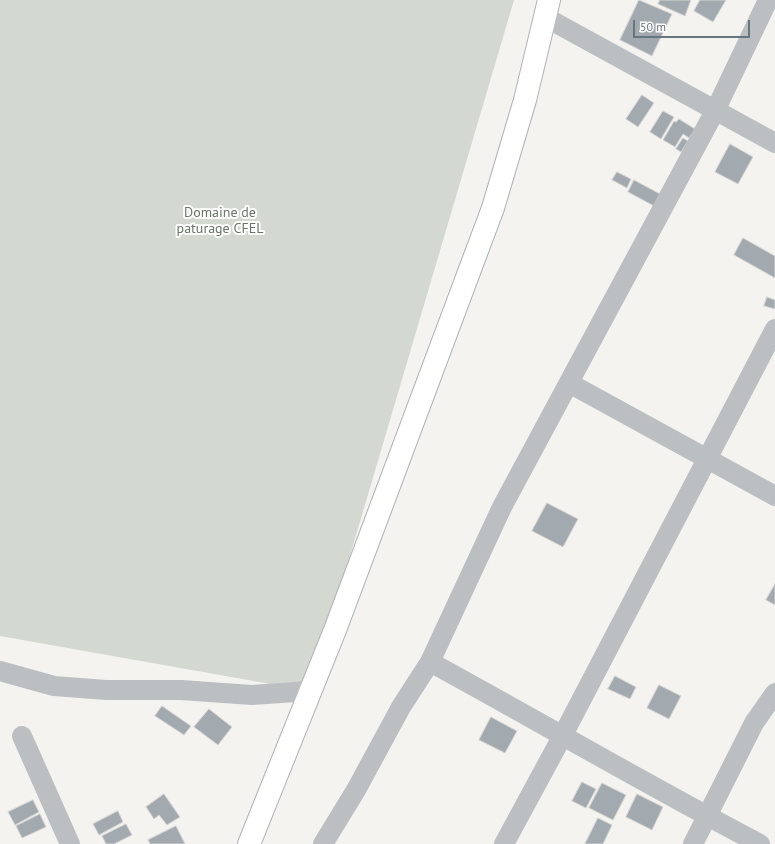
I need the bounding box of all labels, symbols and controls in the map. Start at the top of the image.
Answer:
scale bar [635,12,752,38]
text: 50 m [640,19,666,34]
park label: Domaine de paturage CFEL [177,205,263,238]

